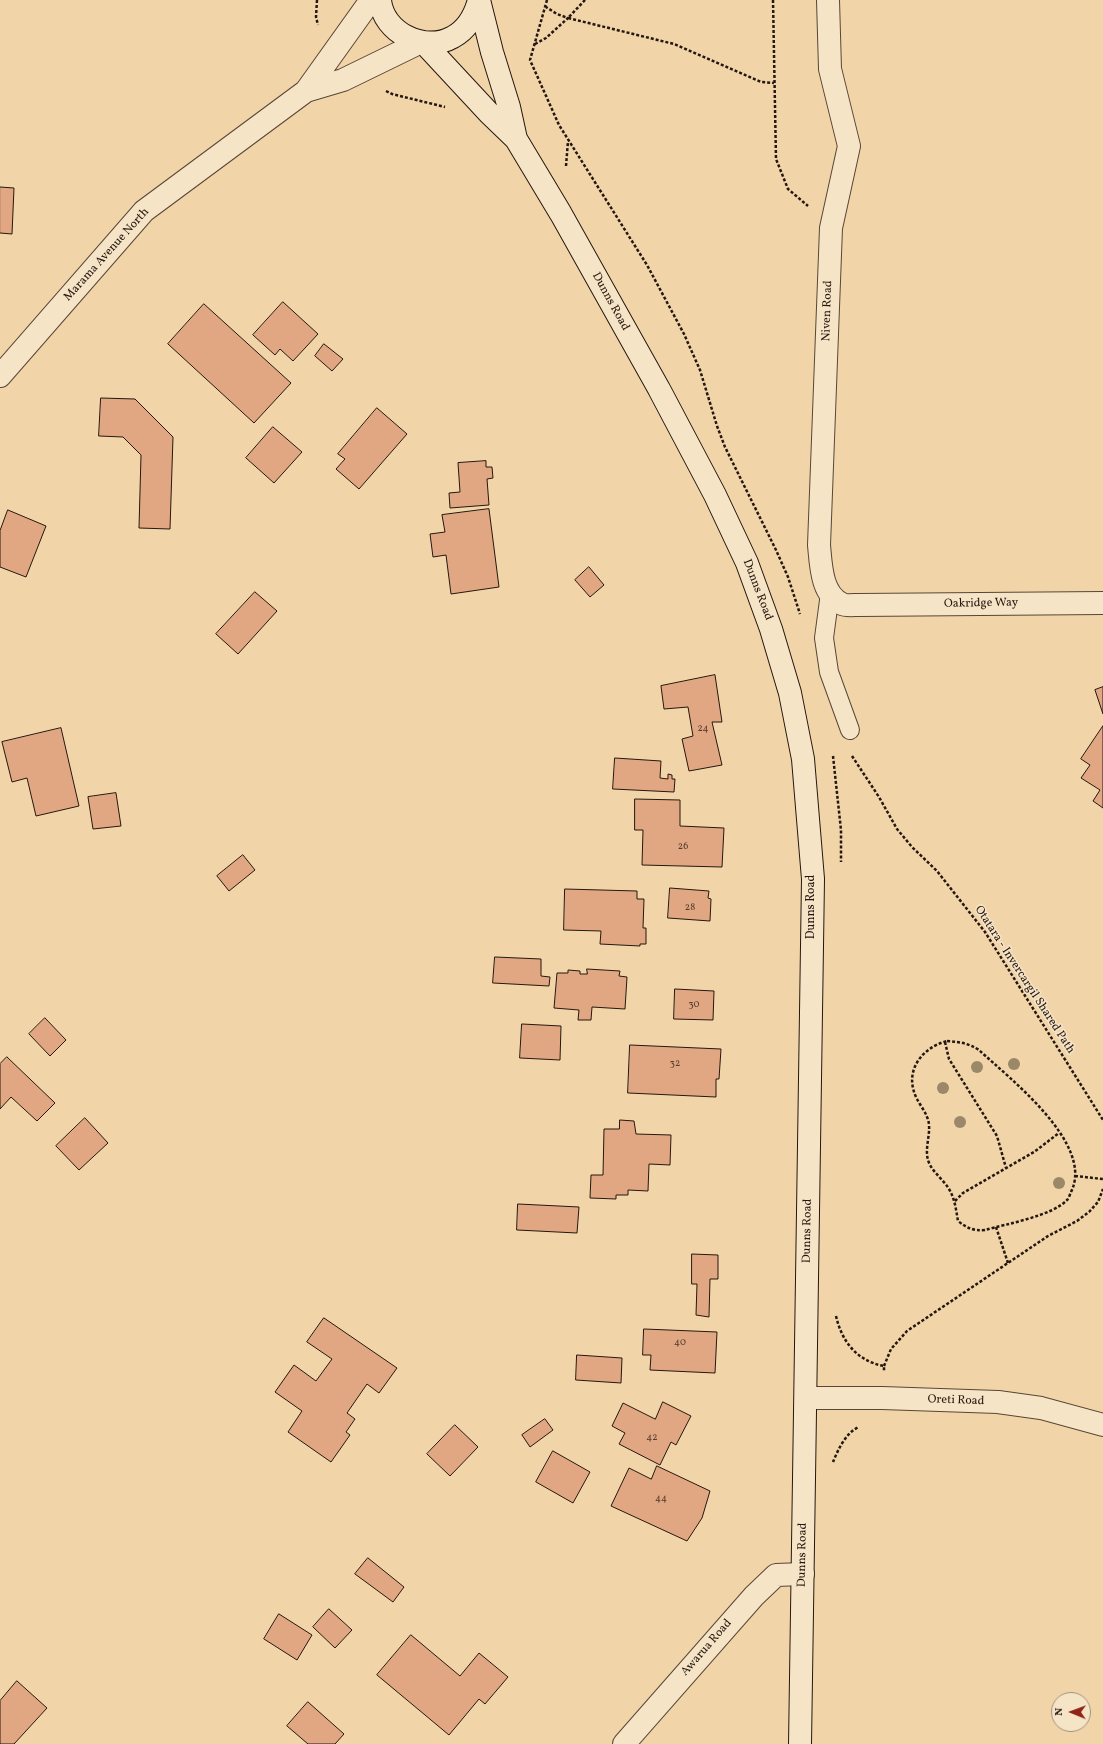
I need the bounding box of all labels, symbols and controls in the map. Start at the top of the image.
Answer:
street label: Marama Avenue North [61,205,153,305]
street label: Dunns Road [588,270,632,334]
street label: Niven Road [820,280,836,342]
street label: Dunns Road [739,557,775,623]
street label: Oakridge Way [944,596,1018,612]
house number: 24 [697,723,709,735]
house number: 26 [678,841,688,853]
street label: Dunns Road [805,875,819,939]
house number: 28 [685,902,695,914]
street label: Otatara - Invercargil Shared Path [971,903,1077,1057]
house number: 30 [689,999,699,1011]
house number: 32 [670,1058,680,1070]
street label: Dunns Road [800,1199,816,1263]
house number: 40 [674,1337,686,1349]
street label: Oreti Road [927,1393,985,1409]
house number: 42 [646,1432,658,1444]
house number: 44 [655,1493,667,1505]
street label: Dunns Road [795,1523,811,1587]
street label: Awarua Road [679,1617,735,1679]
north arrow [1051,1692,1091,1732]
text: N [1052,1708,1067,1716]

